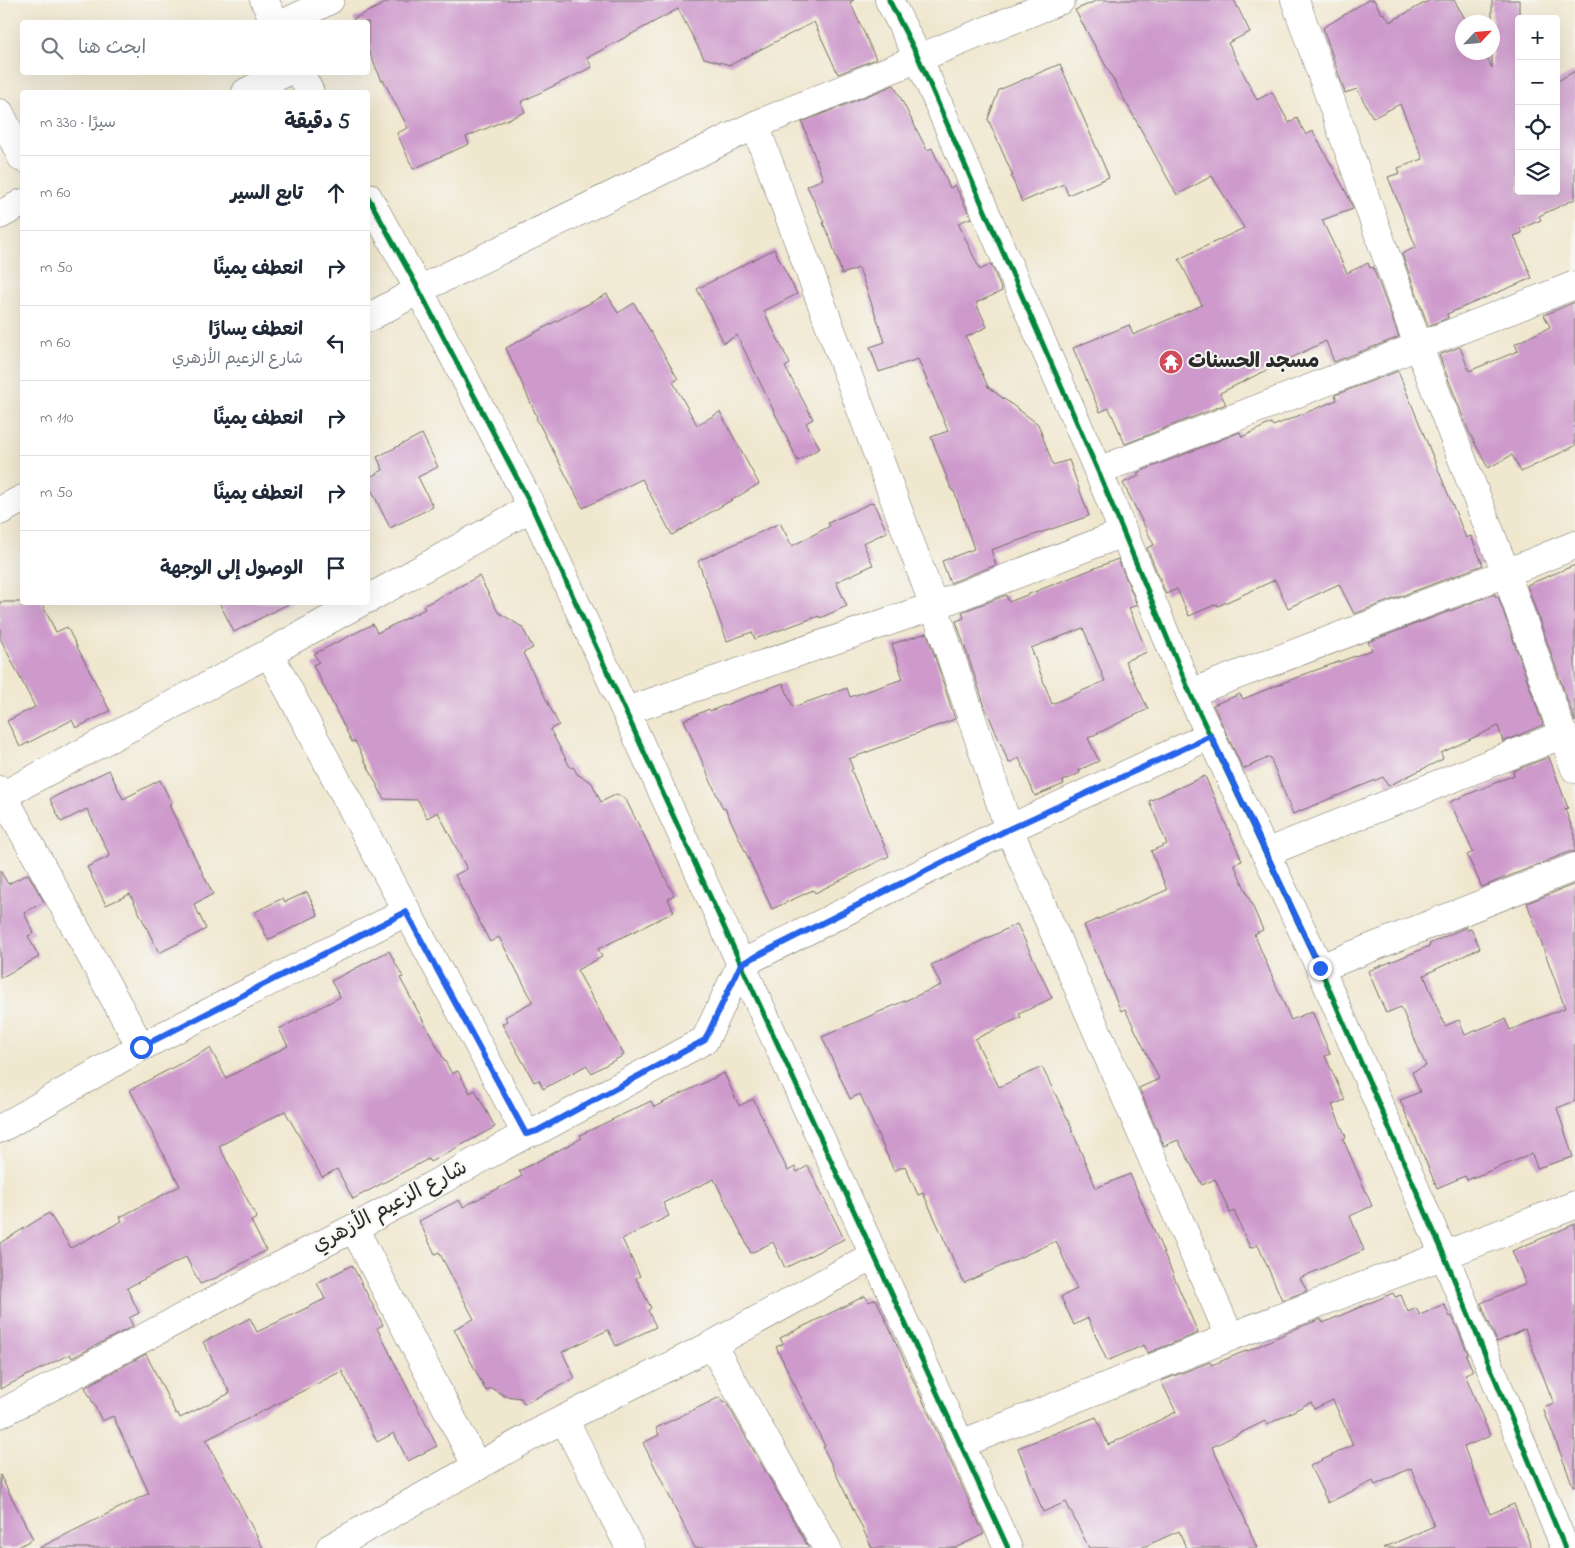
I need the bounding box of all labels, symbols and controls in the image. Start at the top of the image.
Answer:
north arrow [1455,15,1500,60]
map controls [1515,15,1560,195]
button: + [1515,15,1560,60]
search box [20,20,370,75]
icon: search [38,34,66,62]
text: ابحث هنا [78,35,146,62]
button: − [1515,60,1560,105]
button: locate [1515,105,1560,150]
text: 5 دقيقة [284,108,350,138]
text: سيرًا · 330 m [40,111,116,135]
button: layers [1515,150,1560,195]
icon: ahead [322,179,350,207]
text: 60 m [40,181,70,205]
text: تابع السير [231,181,303,208]
icon: right [322,254,350,282]
text: 50 m [40,256,73,280]
text: انعطف يمينًا [213,256,303,283]
text: انعطف يسارًا [208,317,303,344]
icon: left [322,329,350,357]
text: 60 m [40,331,70,355]
text: شارع الزعيم الأزهري [172,347,303,371]
place label: مسجد الحسنات [1188,347,1319,377]
temple icon: مسجد الحسنات [1158,349,1184,375]
icon: right [322,404,350,432]
text: 110 m [40,406,74,430]
text: انعطف يمينًا [213,406,303,433]
icon: right [322,479,350,507]
text: 50 m [40,481,73,505]
text: انعطف يمينًا [213,481,303,508]
icon: arrive [322,554,350,582]
text: الوصول إلى الوجهة [160,556,303,583]
route end [1309,957,1332,980]
route start [130,1036,153,1059]
street label: شارع الزعيم الأزهري [307,1153,473,1261]

